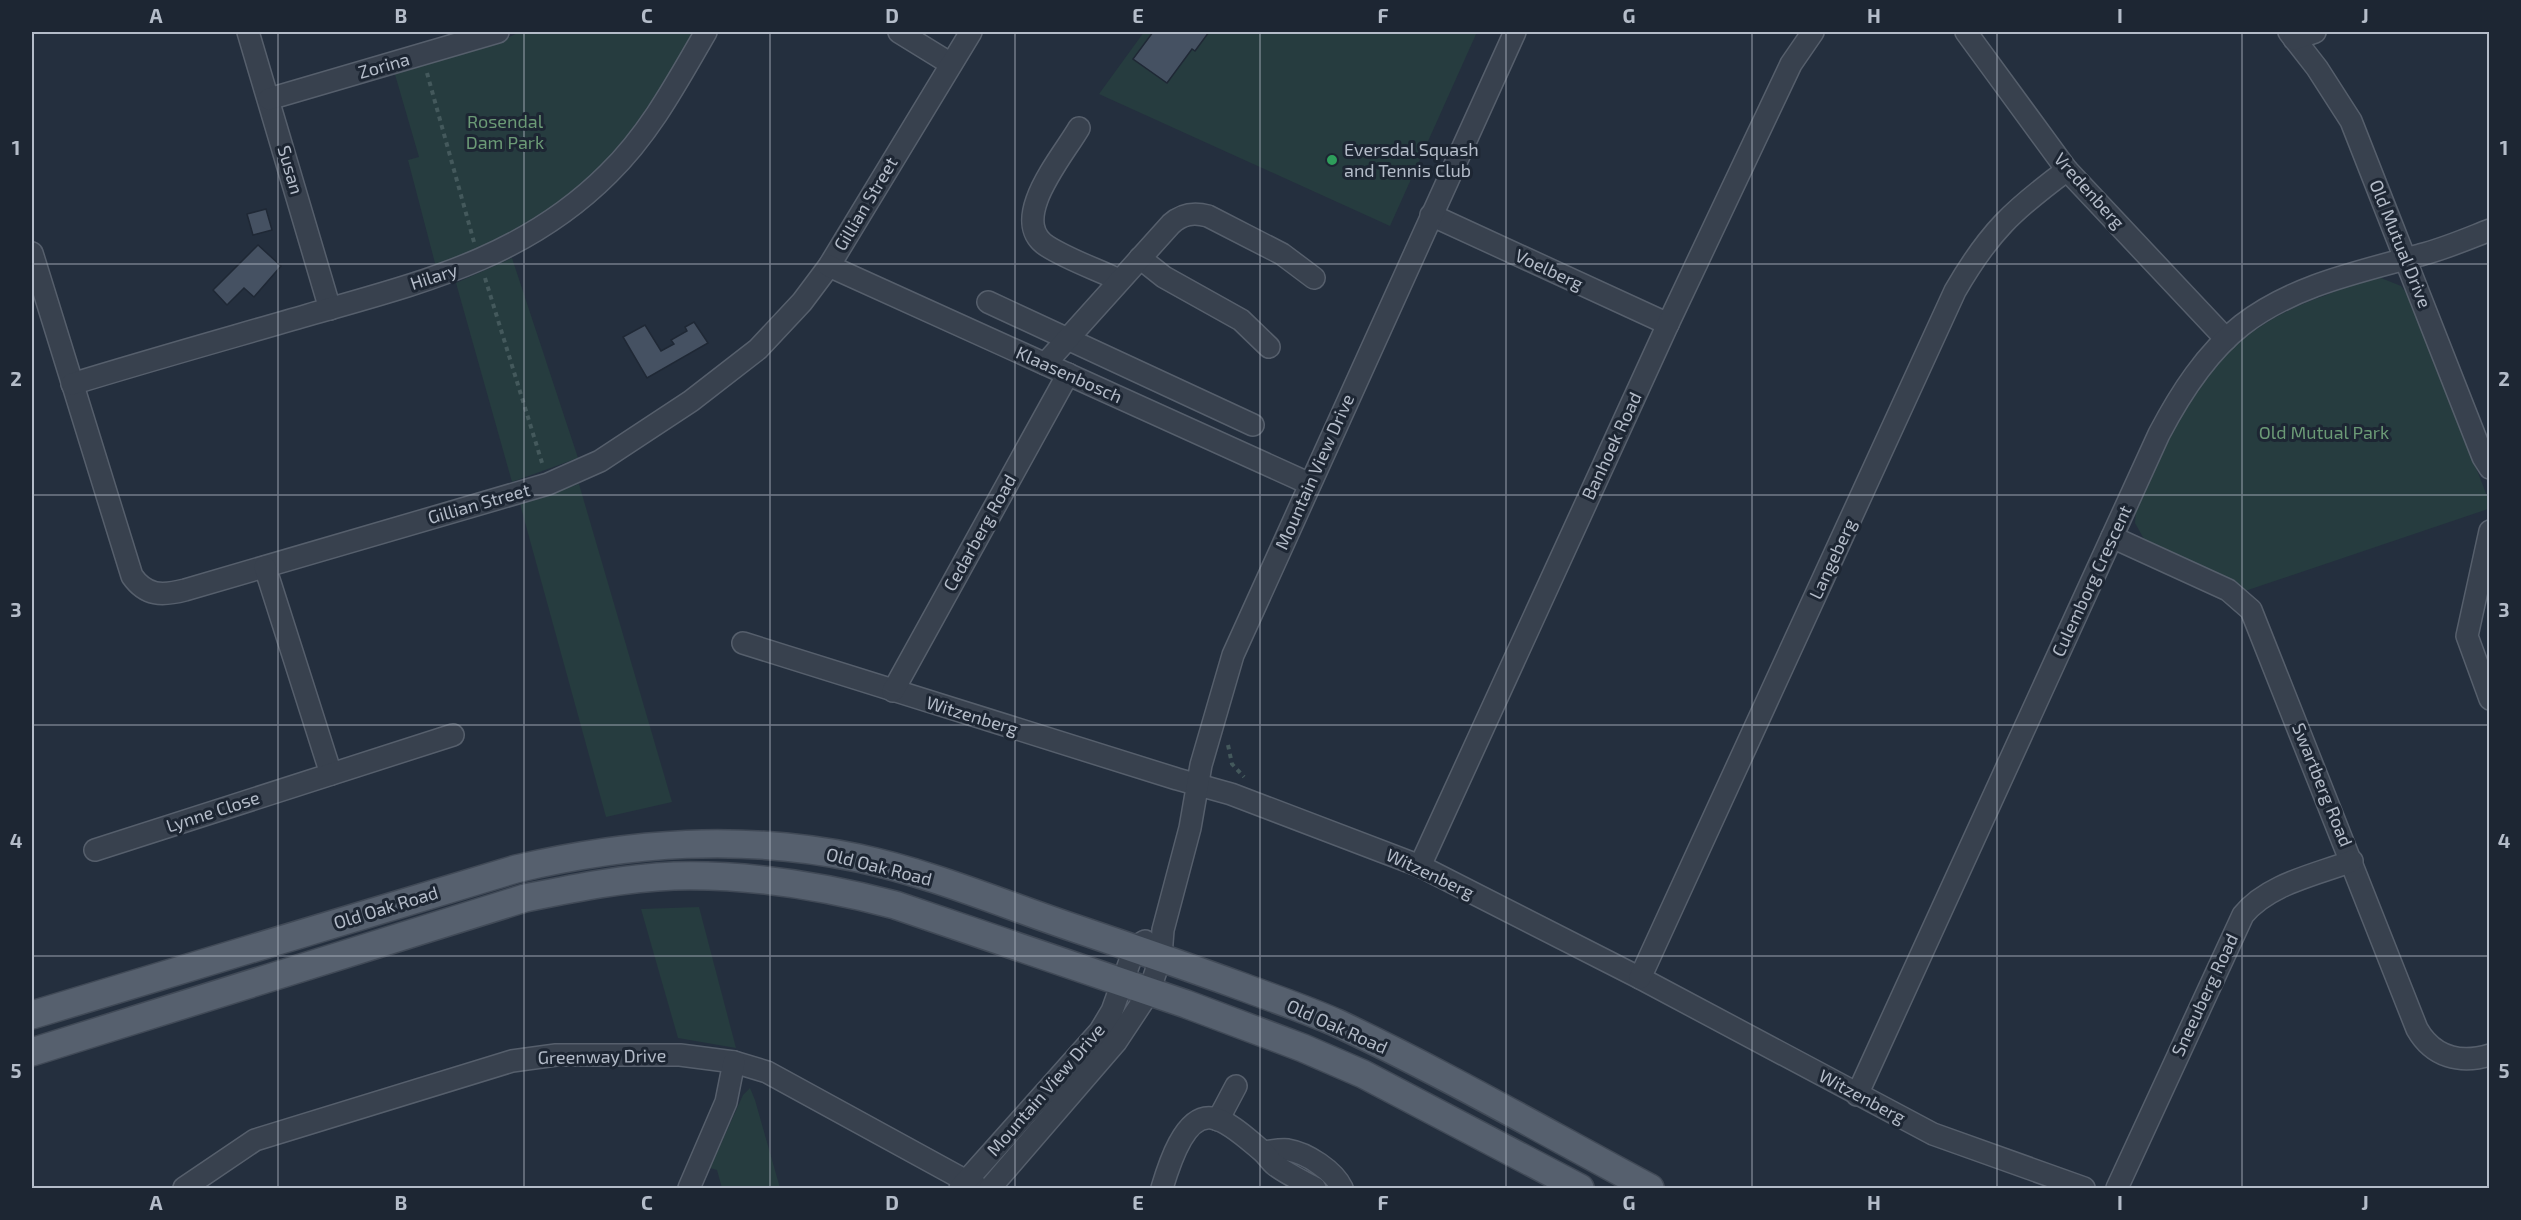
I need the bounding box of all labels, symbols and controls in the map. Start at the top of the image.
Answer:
text: A [149,3,163,27]
text: B [395,3,407,27]
text: C [641,3,653,27]
text: D [885,3,899,27]
text: E [1132,3,1144,27]
text: F [1377,3,1389,27]
text: G [1623,3,1635,27]
text: H [1867,3,1881,27]
text: I [2117,3,2123,27]
text: J [2361,3,2369,27]
street label: Zorina [355,47,412,83]
park label: Rosendal Dam Park [466,110,544,153]
text: 1 [12,135,20,159]
text: 1 [2500,135,2508,159]
place label: Eversdal Squash and Tennis Club [1344,138,1479,181]
street label: Susan [274,143,308,197]
street label: Vredenberg [2050,148,2130,233]
street label: Gillian Street [829,153,902,254]
marker: Eversdal Squash and Tennis Club [1325,153,1339,167]
street label: Old Mutual Drive [2365,176,2437,311]
street label: Voelberg [1512,244,1587,294]
street label: Hilary [407,258,461,294]
street label: Klaasenbosch [1013,341,1126,407]
text: 2 [10,366,22,390]
text: 2 [2498,366,2510,390]
street label: Banhoek Road [1577,388,1646,503]
street label: Mountain View Drive [1270,390,1358,553]
park label: Old Mutual Park [2259,421,2389,443]
street label: Cedarberg Road [938,470,1020,595]
street label: Gillian Street [425,478,532,528]
street label: Culemborg Crescent [2046,501,2136,660]
street label: Langeberg [1804,515,1860,602]
text: 3 [10,597,22,621]
text: 3 [2498,597,2510,621]
street label: Witzenberg [924,691,1021,739]
street label: Swartberg Road [2288,720,2358,850]
street label: Lynne Close [163,786,262,836]
text: 4 [10,828,23,852]
text: 4 [2498,828,2511,852]
street label: Old Oak Road [824,842,934,890]
street label: Witzenberg [1383,843,1478,903]
street label: Old Oak Road [331,881,441,933]
street label: Sneeuberg Road [2166,930,2242,1059]
street label: Old Oak Road [1284,994,1391,1058]
street label: Mountain View Drive [982,1019,1109,1160]
street label: Greenway Drive [537,1044,666,1068]
text: 5 [10,1058,22,1082]
text: 5 [2498,1058,2510,1082]
street label: Witzenberg [1815,1064,1909,1128]
text: A [149,1190,163,1214]
text: B [395,1190,407,1214]
text: C [641,1190,653,1214]
text: D [885,1190,899,1214]
text: E [1132,1190,1144,1214]
text: F [1377,1190,1389,1214]
text: G [1623,1190,1635,1214]
text: H [1867,1190,1881,1214]
text: I [2117,1190,2123,1214]
text: J [2361,1190,2369,1214]

